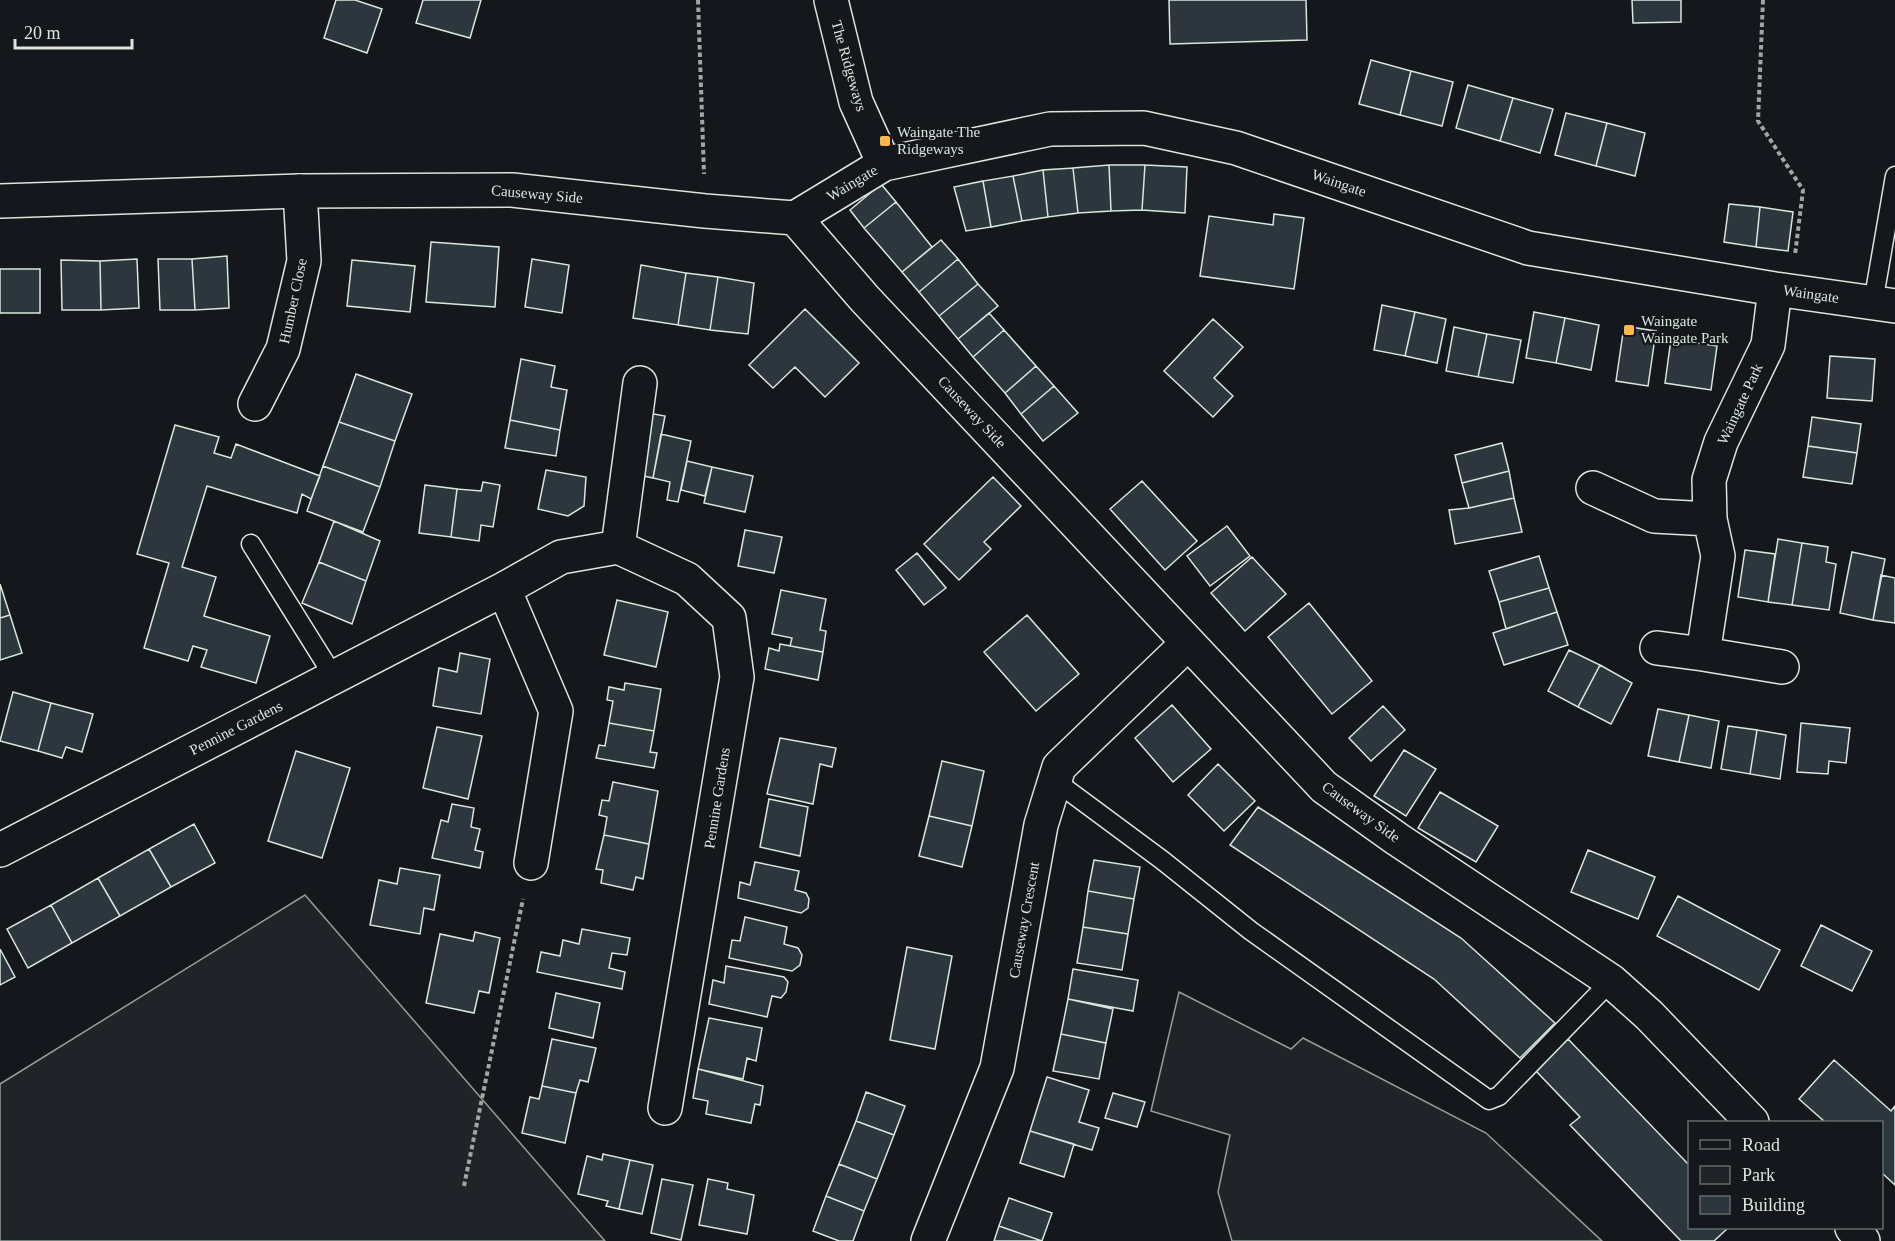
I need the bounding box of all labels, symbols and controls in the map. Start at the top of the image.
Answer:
scale bar [15,12,132,50]
street label: The Ridgeways [828,19,870,113]
text: 20 m [24,23,61,43]
place label: Waingate The Ridgeways [897,124,980,157]
marker: Waingate The Ridgeways [878,134,892,148]
street label: Waingate [824,161,881,204]
street label: Waingate [1310,166,1369,200]
street label: Causeway Side [490,182,584,206]
street label: Humber Close [276,256,310,345]
street label: Waingate [1782,282,1840,306]
place label: Waingate Waingate Park [1641,313,1729,346]
marker: Waingate Waingate Park [1622,323,1636,337]
street label: Waingate Park [1714,361,1766,447]
street label: Causeway Side [935,373,1009,451]
street label: Pennine Gardens [187,698,285,758]
street label: Pennine Gardens [701,746,733,850]
street label: Causeway Side [1319,778,1403,846]
street label: Causeway Crescent [1006,860,1042,979]
legend [1688,1121,1883,1229]
text: Road [1742,1135,1780,1155]
text: Park [1742,1165,1775,1185]
text: Building [1742,1195,1805,1215]

